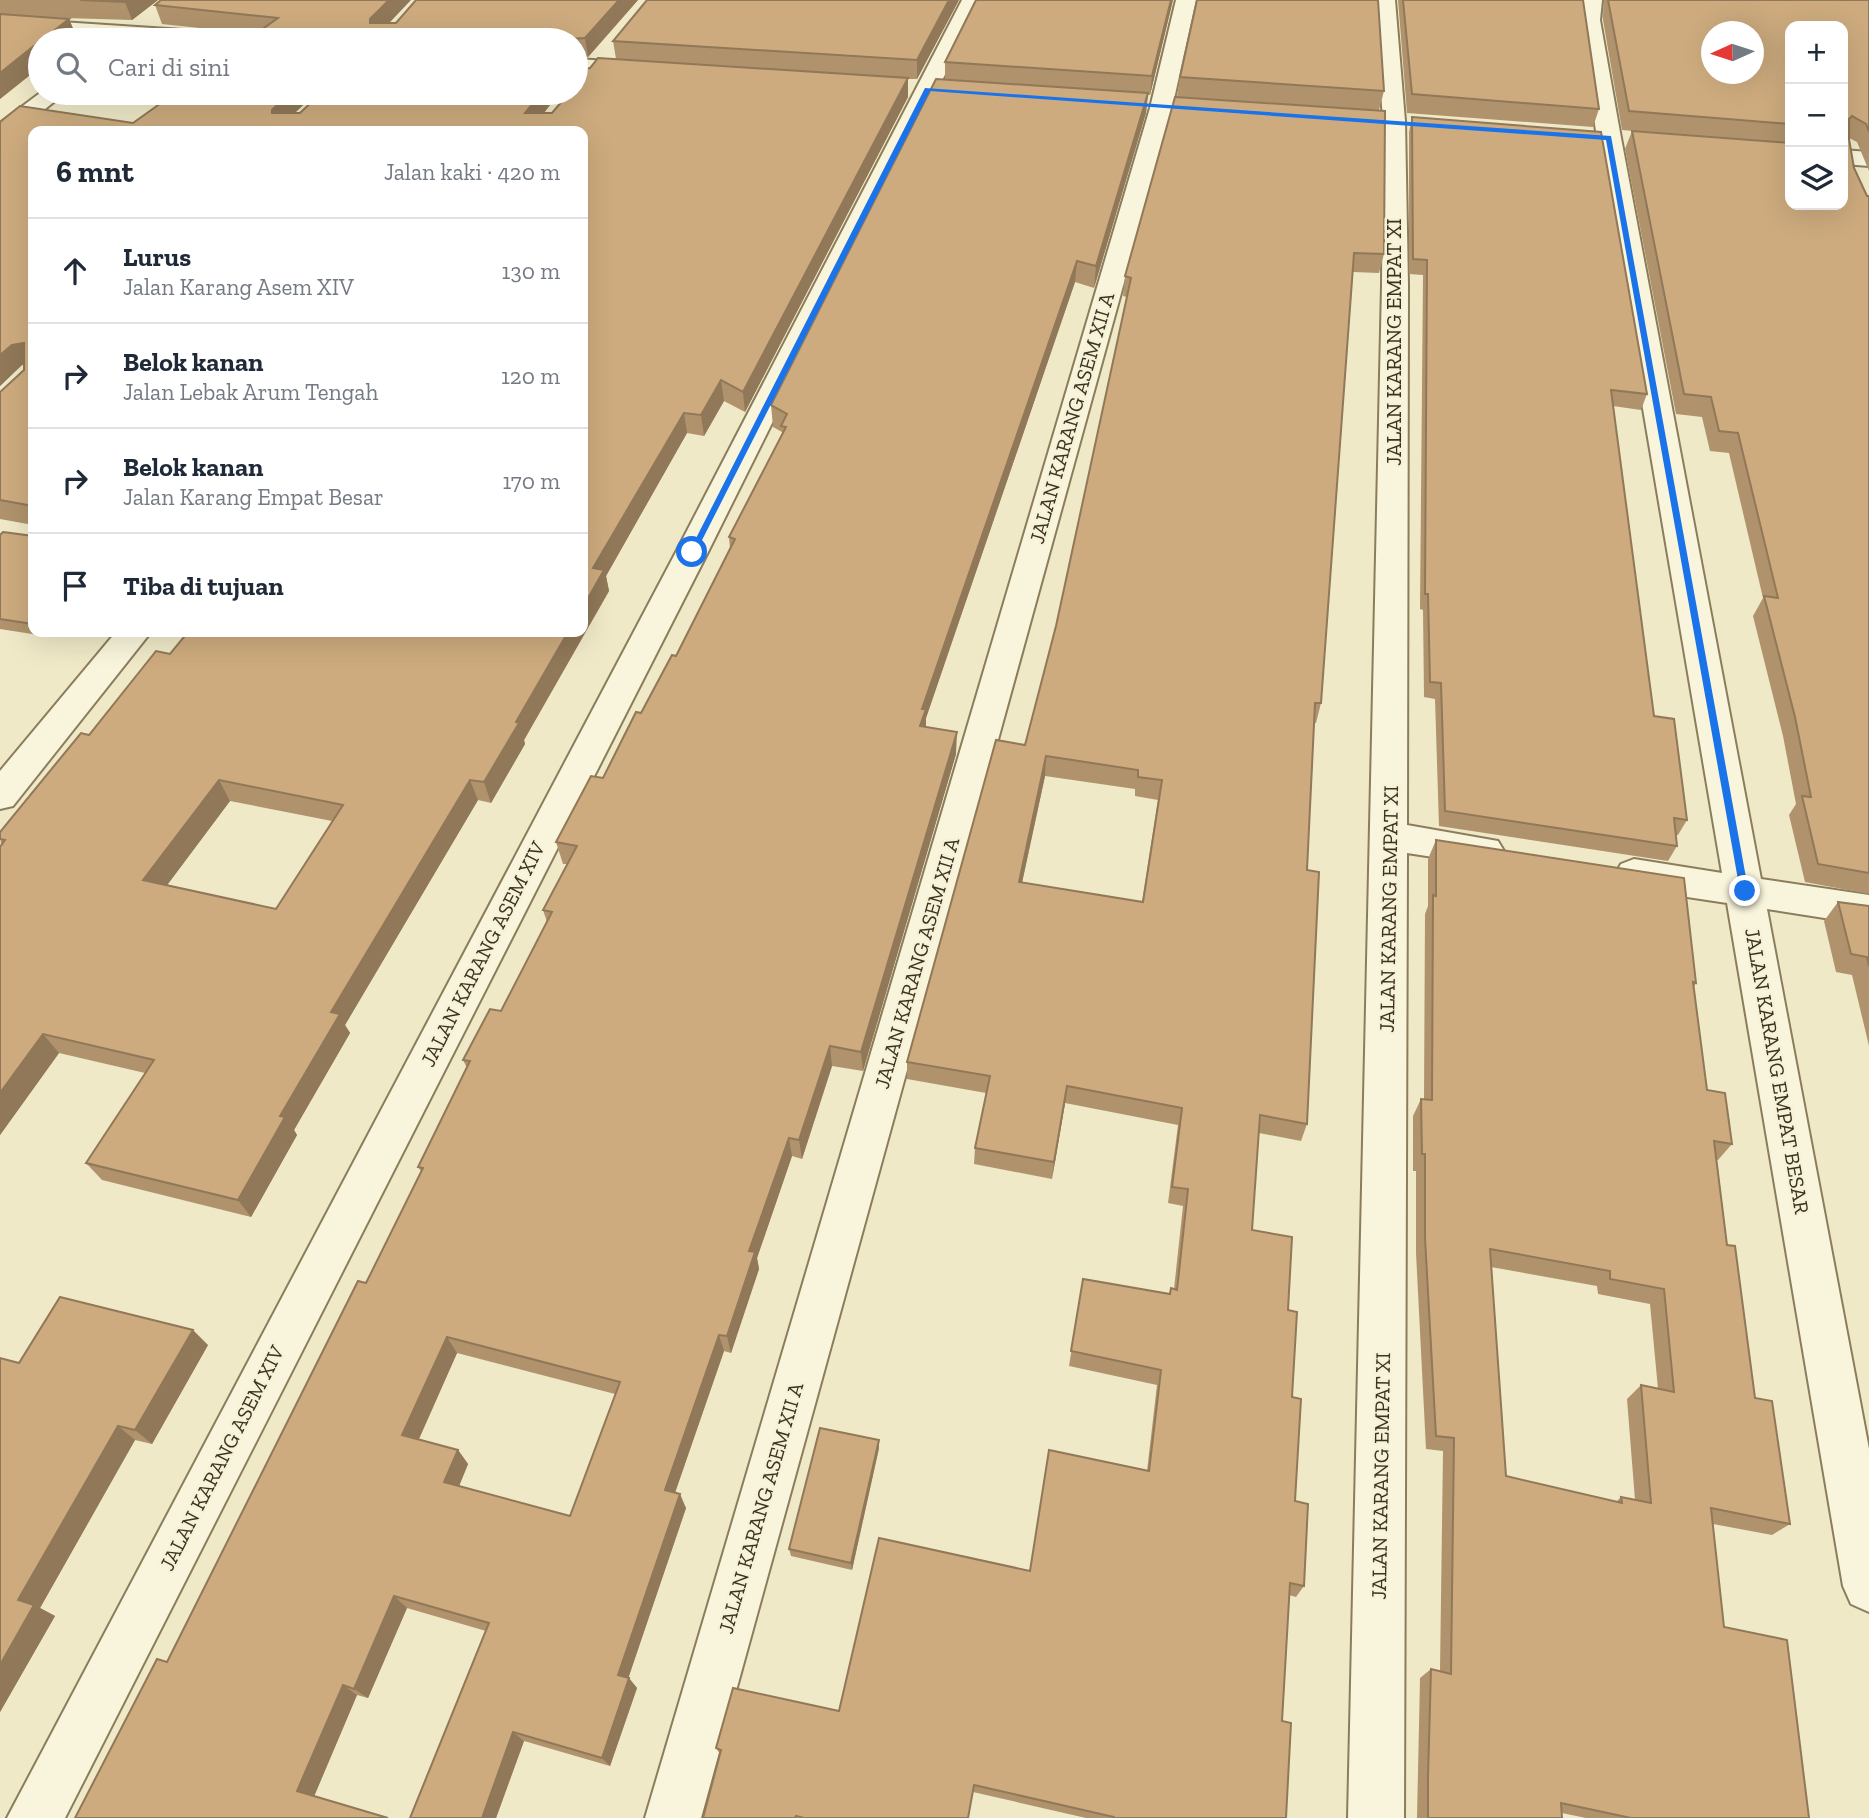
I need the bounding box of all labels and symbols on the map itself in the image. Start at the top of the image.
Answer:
north arrow [1701,21,1764,84]
street label: JALAN KARANG EMPAT XI [1381,218,1406,466]
street label: JALAN KARANG ASEM XII A [1024,289,1119,546]
route start [676,536,707,567]
street label: JALAN KARANG EMPAT XI [1374,785,1403,1033]
street label: JALAN KARANG ASEM XII A [869,834,964,1091]
street label: JALAN KARANG ASEM XIV [415,837,550,1070]
route end [1729,875,1760,906]
street label: JALAN KARANG EMPAT BESAR [1740,926,1815,1216]
street label: JALAN KARANG ASEM XIV [154,1341,289,1574]
street label: JALAN KARANG EMPAT XI [1366,1352,1395,1600]
street label: JALAN KARANG ASEM XII A [713,1379,808,1636]

